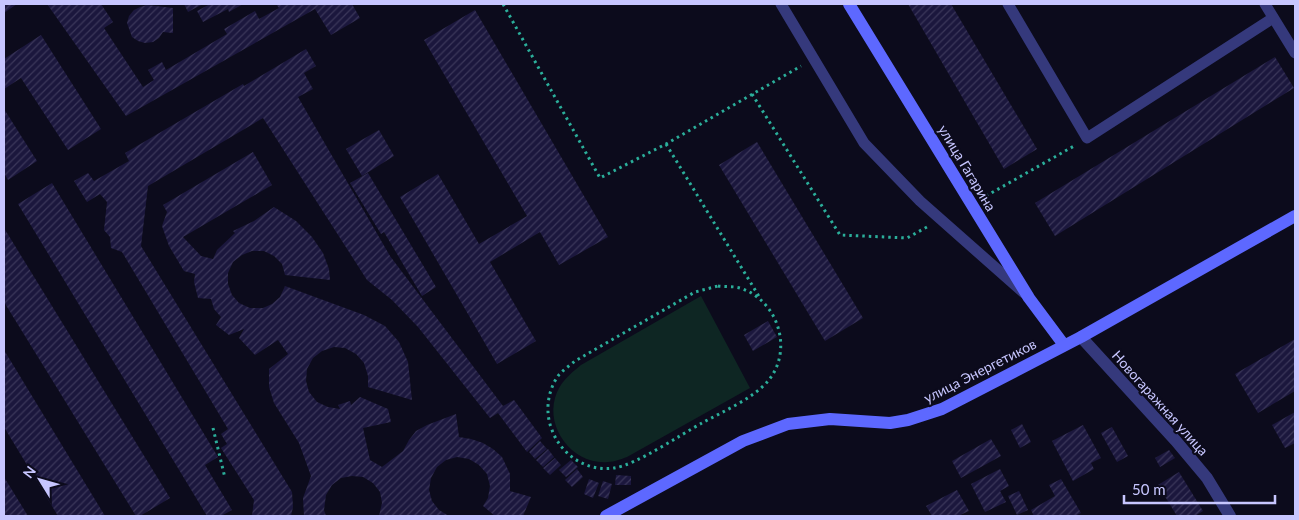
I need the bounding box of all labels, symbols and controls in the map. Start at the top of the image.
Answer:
street label: улица Гагарина [935,122,1000,214]
street label: улица Энергетиков [921,335,1039,406]
street label: Новогаражная улица [1109,347,1212,459]
north arrow [15,455,65,505]
text: N [19,462,39,481]
scale bar [1124,472,1275,504]
text: 50 m [1132,480,1166,498]

